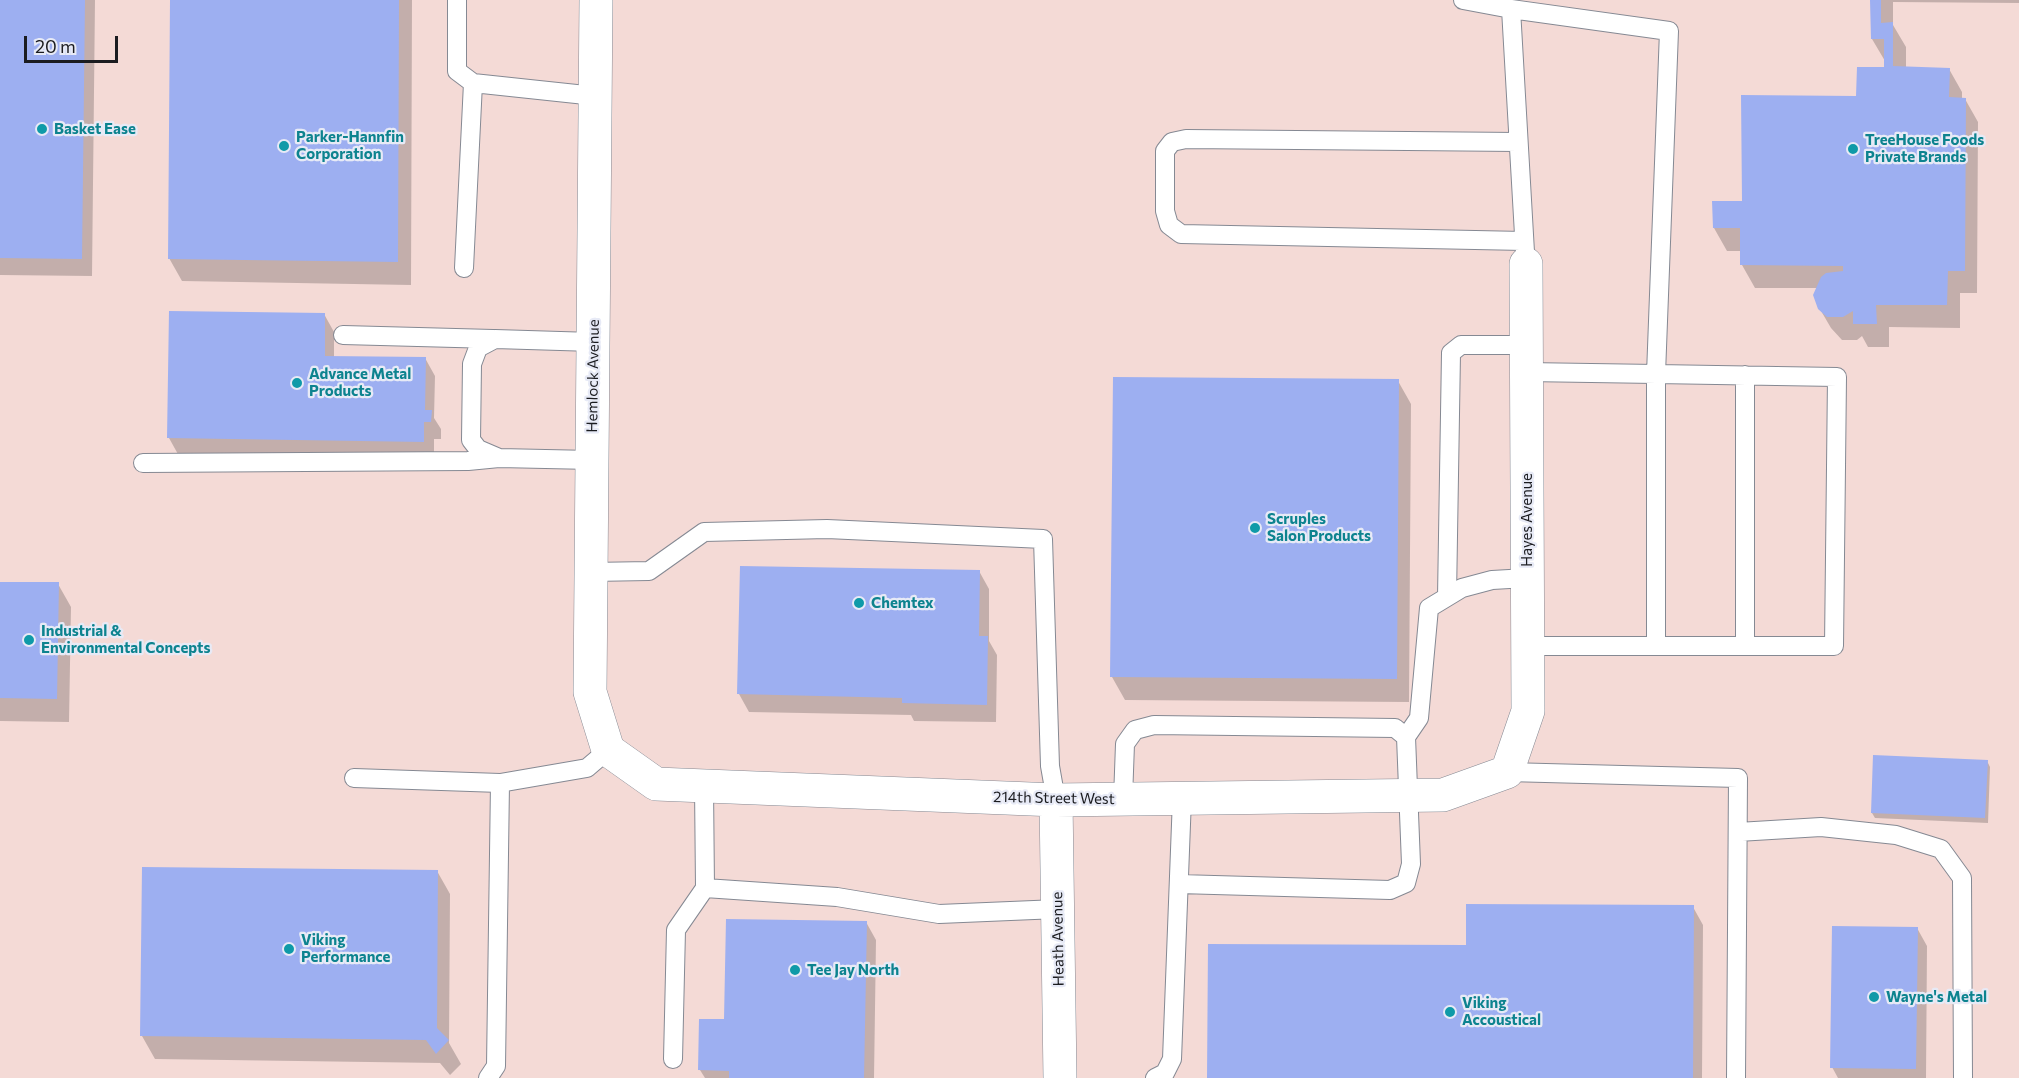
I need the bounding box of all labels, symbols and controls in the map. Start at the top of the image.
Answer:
scale bar [27,24,122,62]
text: 20 m [35,35,76,57]
place label: Basket Ease [54,120,136,138]
marker: Basket Ease [35,122,49,136]
place label: Parker-Hannfin Corporation [296,128,404,163]
place label: TreeHouse Foods Private Brands [1865,131,1984,166]
marker: Parker-Hannfin Corporation [277,139,291,153]
marker: TreeHouse Foods Private Brands [1846,142,1860,156]
street label: Hemlock Avenue [583,319,603,433]
place label: Advance Metal Products [309,365,411,400]
marker: Advance Metal Products [290,376,304,390]
street label: Hayes Avenue [1518,473,1536,567]
place label: Scruples Salon Products [1267,510,1371,545]
marker: Scruples Salon Products [1248,521,1262,535]
place label: Chemtex [871,594,934,612]
marker: Chemtex [852,596,866,610]
place label: Industrial & Environmental Concepts [41,622,210,657]
marker: Industrial & Environmental Concepts [22,633,36,647]
street label: 214th Street West [993,788,1115,808]
street label: Heath Avenue [1048,892,1068,986]
place label: Viking Performance [301,931,390,966]
marker: Viking Performance [282,942,296,956]
place label: Tee Jay North [807,961,899,979]
marker: Tee Jay North [788,963,802,977]
place label: Wayne's Metal [1886,988,1987,1006]
marker: Wayne's Metal [1867,990,1881,1004]
place label: Viking Accoustical [1462,994,1541,1029]
marker: Viking Accoustical [1443,1005,1457,1019]

